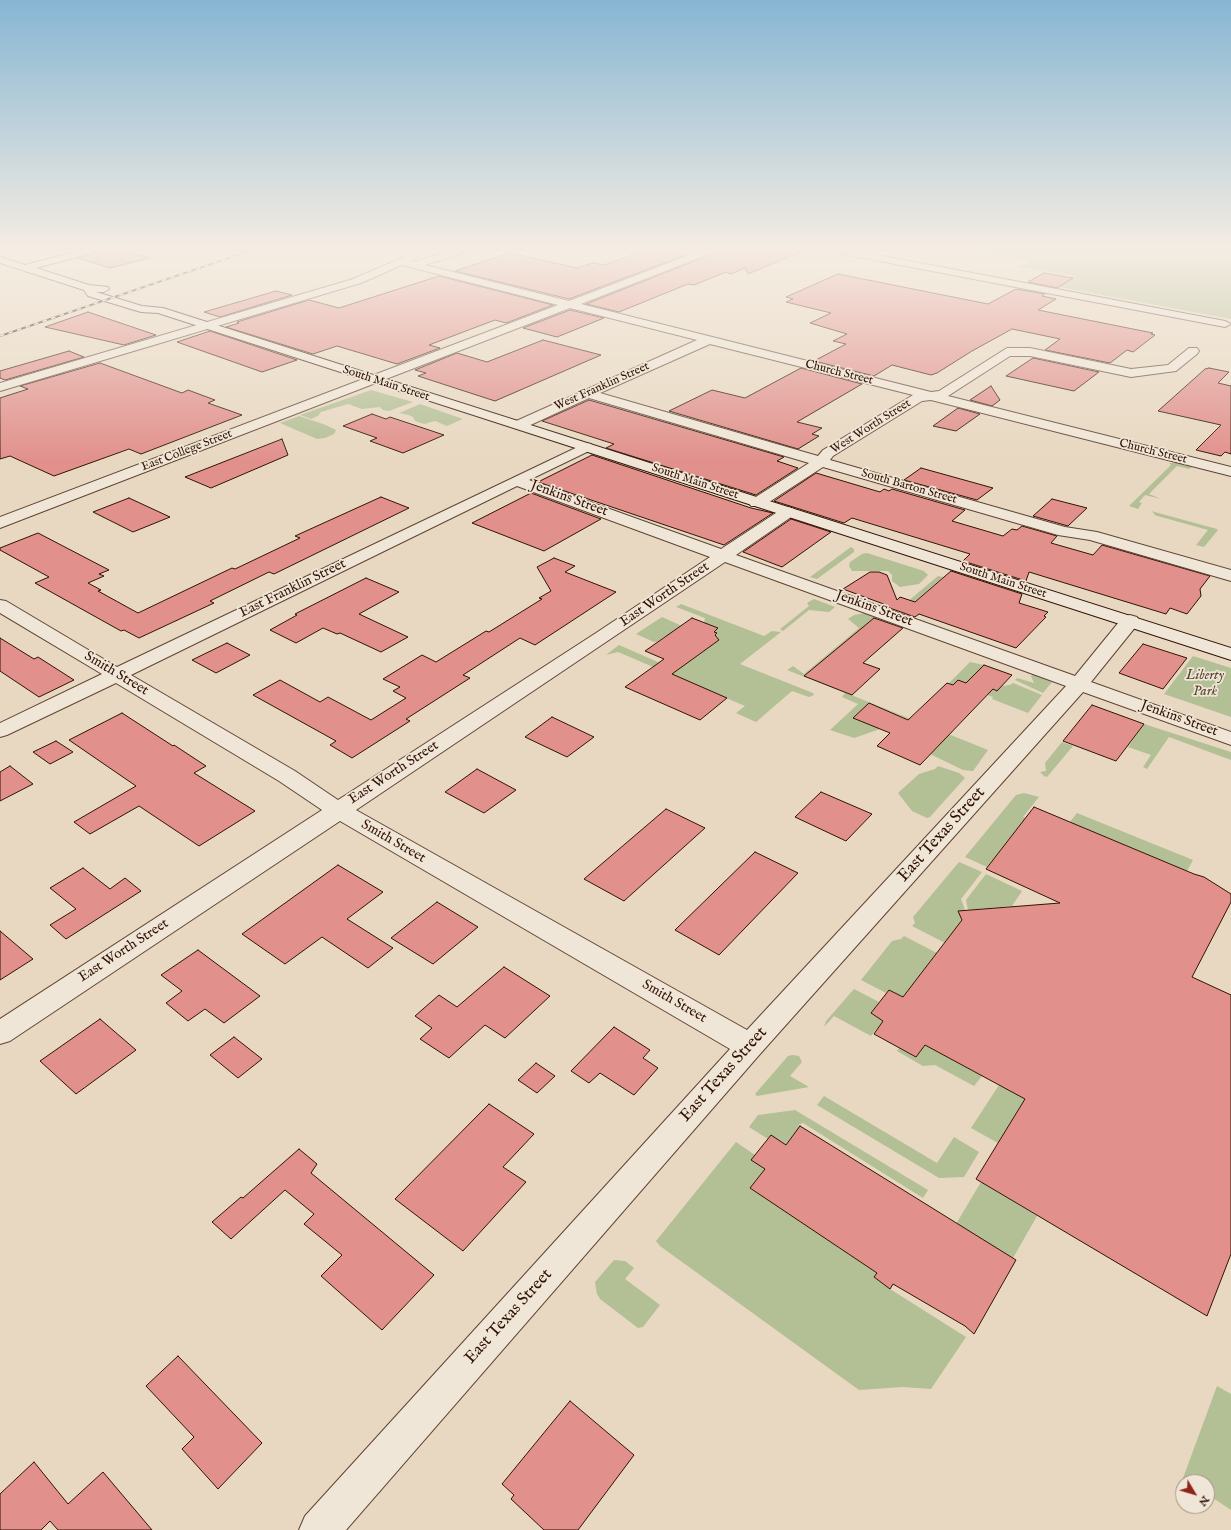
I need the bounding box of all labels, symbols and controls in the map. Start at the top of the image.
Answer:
street label: Church Street [804,358,874,388]
street label: West Franklin Street [552,360,652,414]
street label: South Main Street [341,363,431,405]
street label: West Worth Street [828,397,914,457]
street label: East College Street [140,427,234,475]
street label: Church Street [1118,437,1188,467]
street label: South Main Street [650,461,740,503]
street label: South Barton Street [860,466,958,508]
street label: Jenkins Street [528,477,610,521]
street label: East Franklin Street [237,556,349,622]
street label: East Worth Street [617,559,713,631]
street label: South Main Street [958,560,1048,602]
street label: Jenkins Street [833,587,915,631]
street label: Smith Street [81,648,151,700]
park label: Liberty Park [1186,668,1224,700]
street label: Jenkins Street [1138,697,1220,741]
street label: East Worth Street [346,738,442,808]
street label: East Texas Street [894,783,990,887]
street label: Smith Street [358,817,428,867]
street label: East Worth Street [76,916,172,986]
street label: Smith Street [639,977,709,1027]
street label: East Texas Street [676,1023,772,1127]
street label: East Texas Street [461,1265,557,1369]
north arrow [1175,1474,1215,1514]
text: N [1195,1493,1212,1509]

